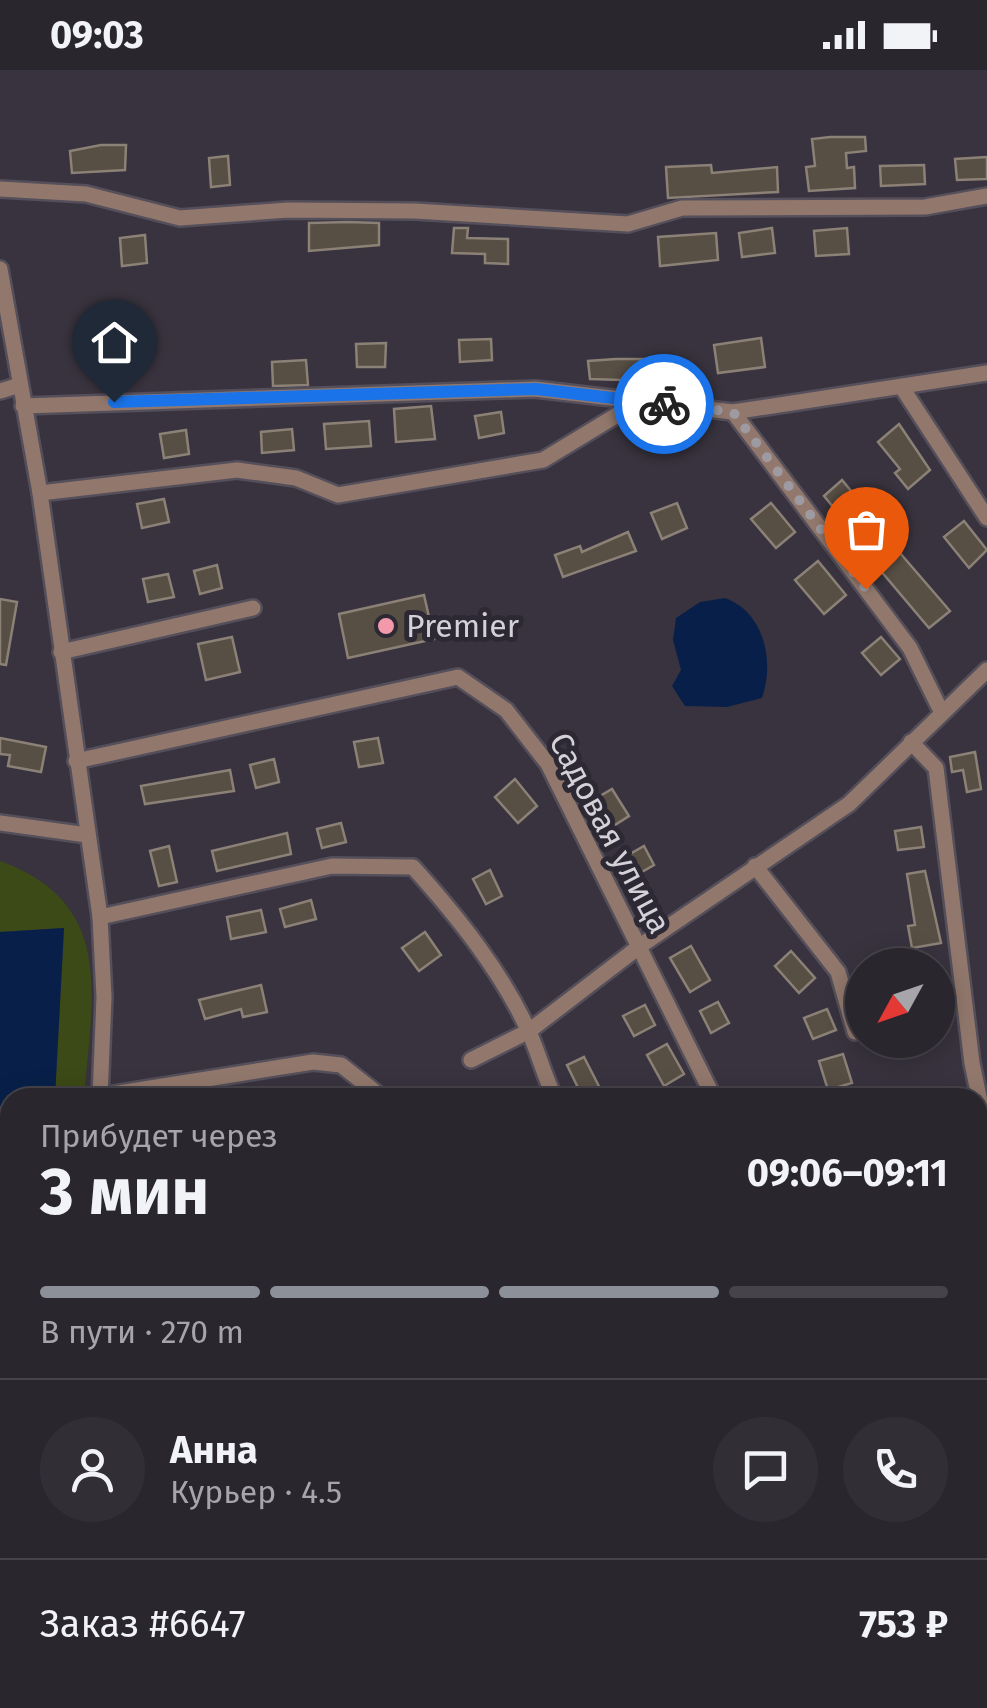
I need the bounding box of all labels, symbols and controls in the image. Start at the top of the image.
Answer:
text: 09:03 [50,12,144,58]
pin [72,300,157,403]
icon: home [87,315,142,370]
courier [614,354,714,454]
icon: bike [637,377,692,432]
pin [824,487,909,590]
icon: bag [839,502,894,557]
place label: Premier [406,607,520,645]
marker: Premier [375,615,397,637]
street label: Садовая улица [541,726,679,940]
north arrow [845,948,955,1058]
map controls [845,948,955,1058]
text: Прибудет через [40,1117,278,1155]
text: 09:06–09:11 [747,1150,948,1196]
text: 3 мин [40,1153,209,1231]
text: В пути · 270 m [40,1313,244,1351]
button: person [40,1417,145,1522]
button: chat [713,1417,818,1522]
button: phone [843,1417,948,1522]
text: Анна [170,1427,258,1473]
text: Курьер · 4.5 [170,1473,342,1511]
text: Заказ #6647 [40,1601,246,1647]
text: 753 ₽ [859,1601,948,1647]

